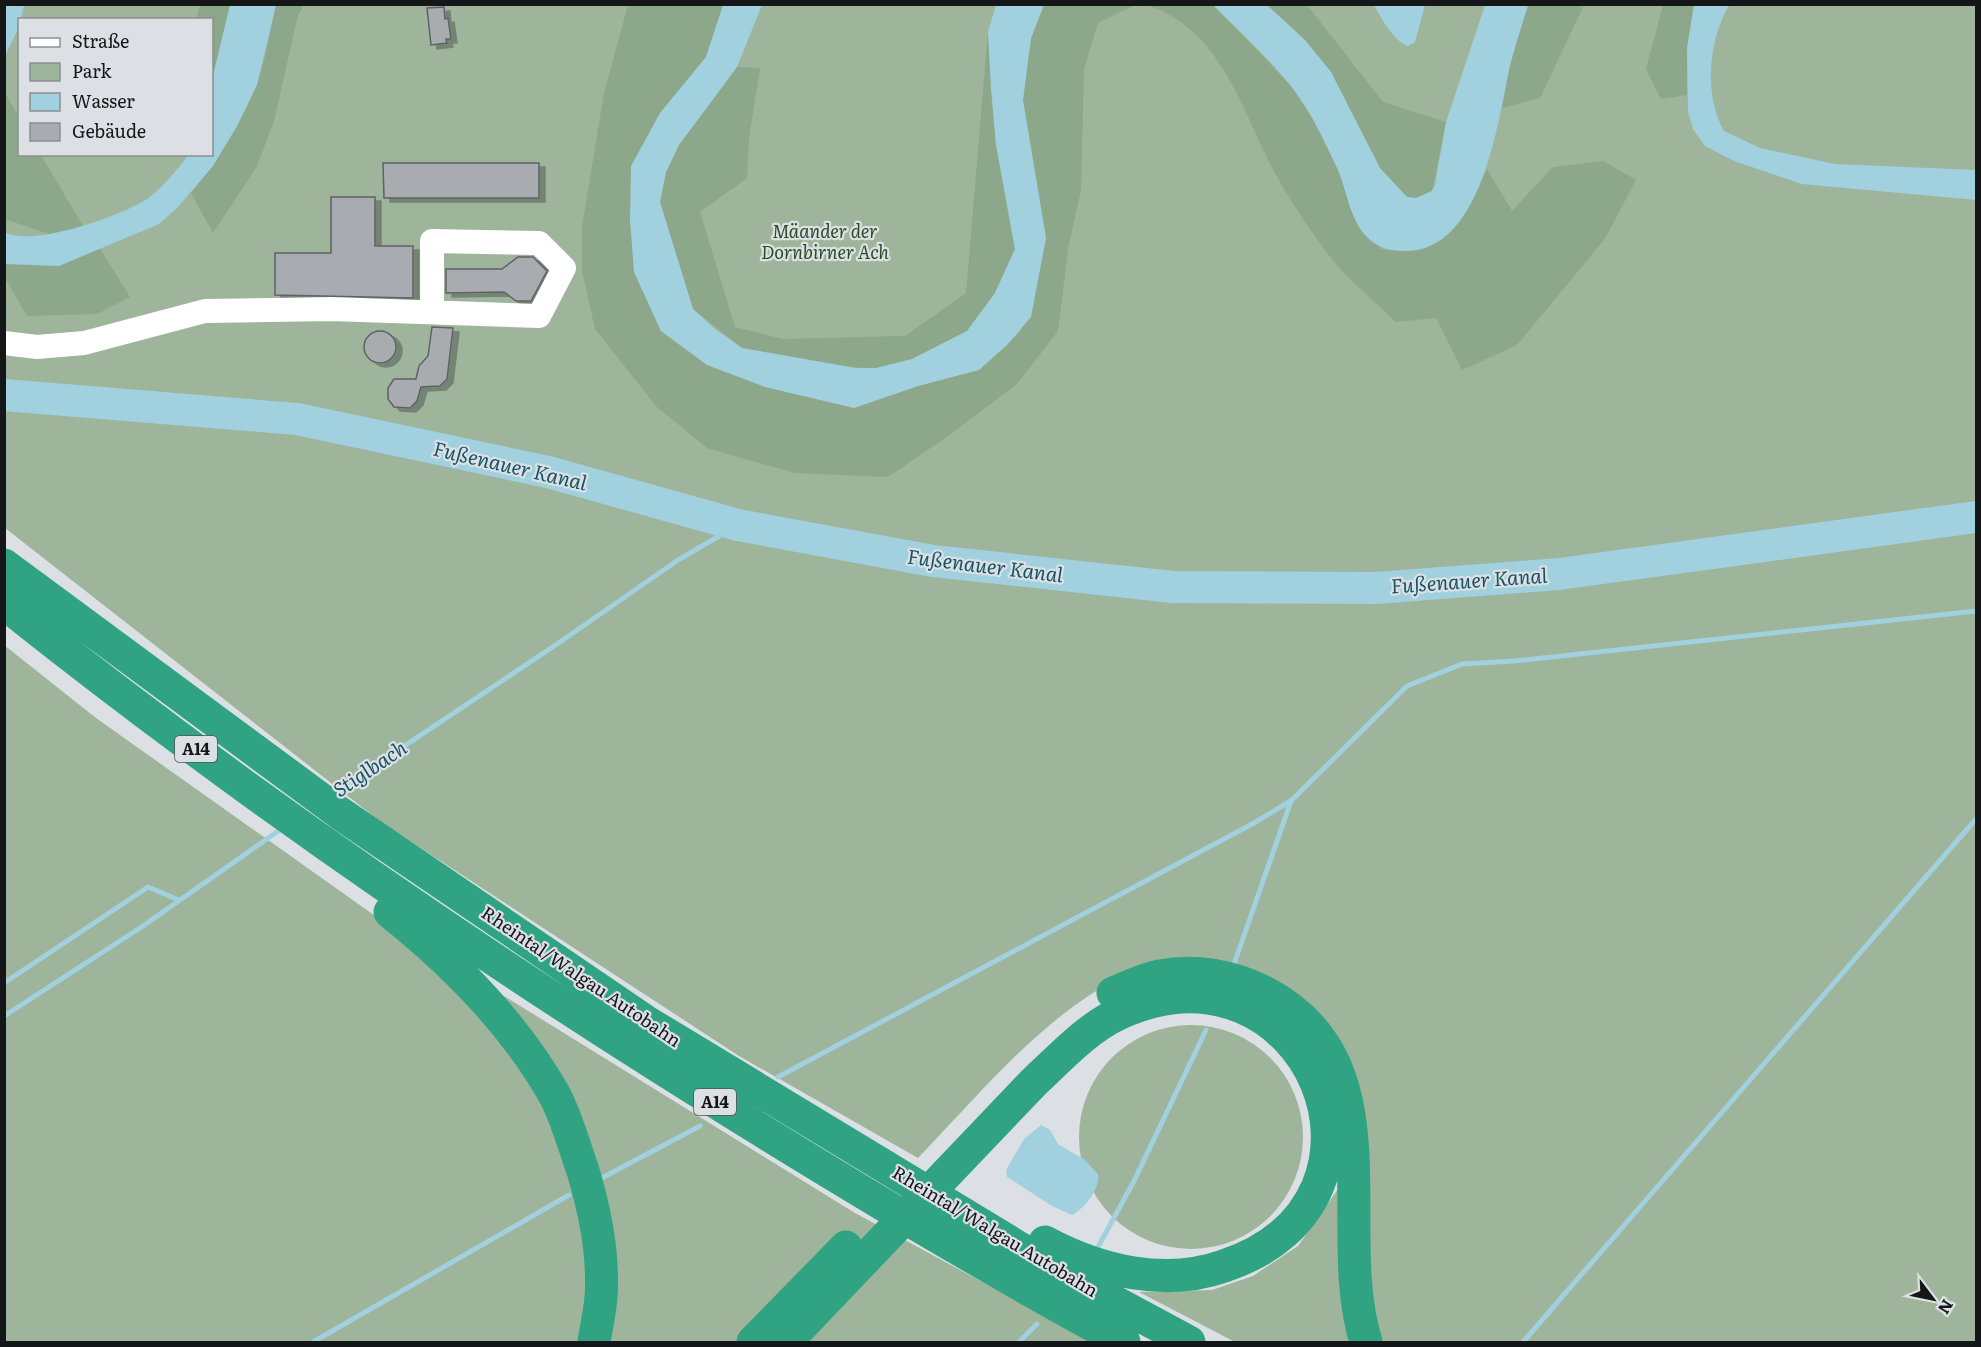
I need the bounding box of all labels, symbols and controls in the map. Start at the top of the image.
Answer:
legend [18,18,213,156]
text: Straße [72,27,129,54]
text: Park [72,57,113,84]
text: Wasser [72,87,135,114]
text: Gebäude [72,117,146,144]
park label: Mäander der Dornbirner Ach [761,217,889,265]
water label: Fußenauer Kanal [431,432,591,496]
water label: Fußenauer Kanal [906,540,1065,588]
water label: Fußenauer Kanal [1390,559,1548,599]
water label: Stiglbach [326,731,412,803]
road number: A14 [175,736,217,762]
street label: Rheintal/Walgau Autobahn [476,899,687,1053]
road number: A14 [694,1089,736,1115]
street label: Rheintal/Walgau Autobahn [888,1158,1104,1303]
north arrow [1903,1269,1963,1329]
text: N [1933,1295,1960,1320]

